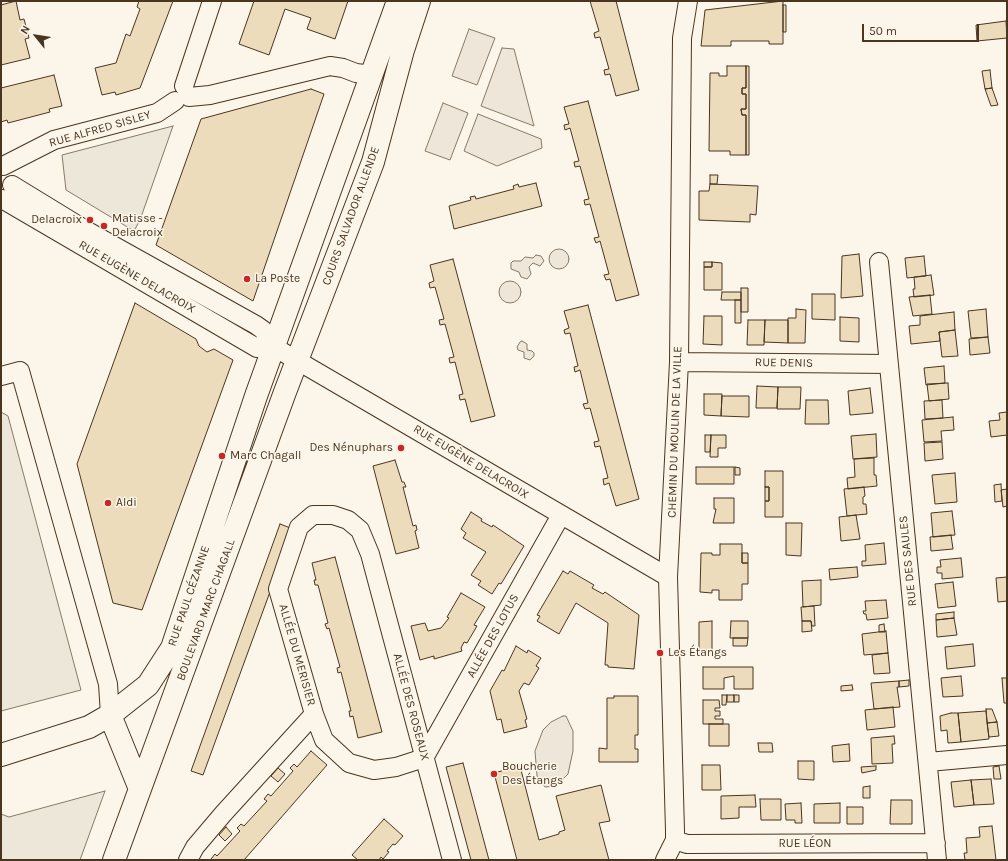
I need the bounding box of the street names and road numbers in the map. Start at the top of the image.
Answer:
street label: RUE ALFRED SISLEY [47,108,153,150]
street label: COURS SALVADOR ALLENDE [319,145,383,287]
street label: RUE EUGÈNE DELACROIX [76,238,198,316]
street label: CHEMIN DU MOULIN DE LA VILLE [665,346,685,518]
street label: RUE DENIS [755,355,813,371]
street label: RUE EUGÈNE DELACROIX [411,422,531,502]
street label: RUE DES SAULES [896,515,920,607]
street label: BOULEVARD MARC CHAGALL [174,537,238,683]
street label: RUE PAUL CÉZANNE [165,544,213,648]
street label: ALLÉE DES LOTUS [464,592,522,680]
street label: ALLÉE DU MERISIER [276,602,318,708]
street label: ALLÉE DES ROSEAUX [390,652,432,762]
street label: RUE LÉON [778,837,832,851]

